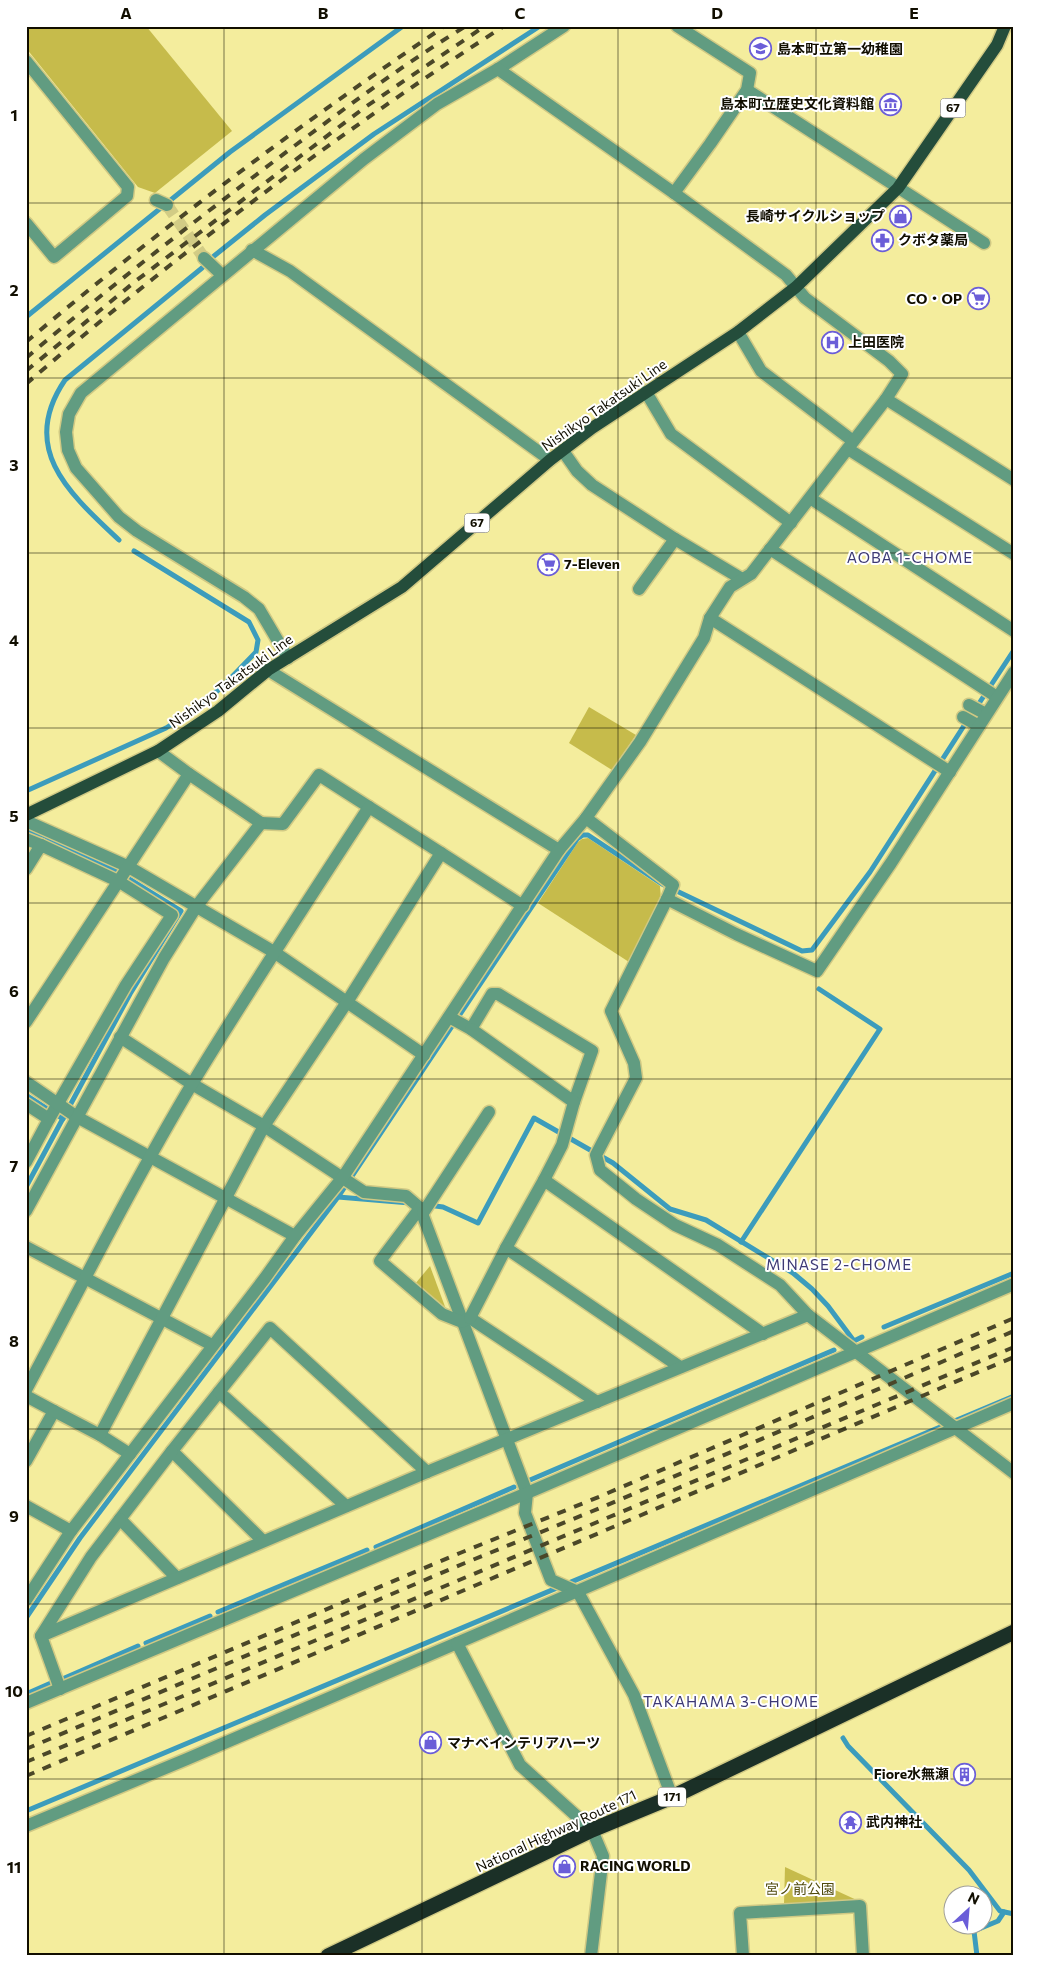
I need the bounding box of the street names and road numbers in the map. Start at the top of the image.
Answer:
road number: 67 [940,99,966,118]
street label: Nishikyo Takatsuki Line [538,355,669,454]
road number: 67 [464,514,490,532]
street label: Nishikyo Takatsuki Line [166,630,296,731]
street label: National Highway Route 171 [473,1786,639,1875]
road number: 171 [658,1788,686,1806]

